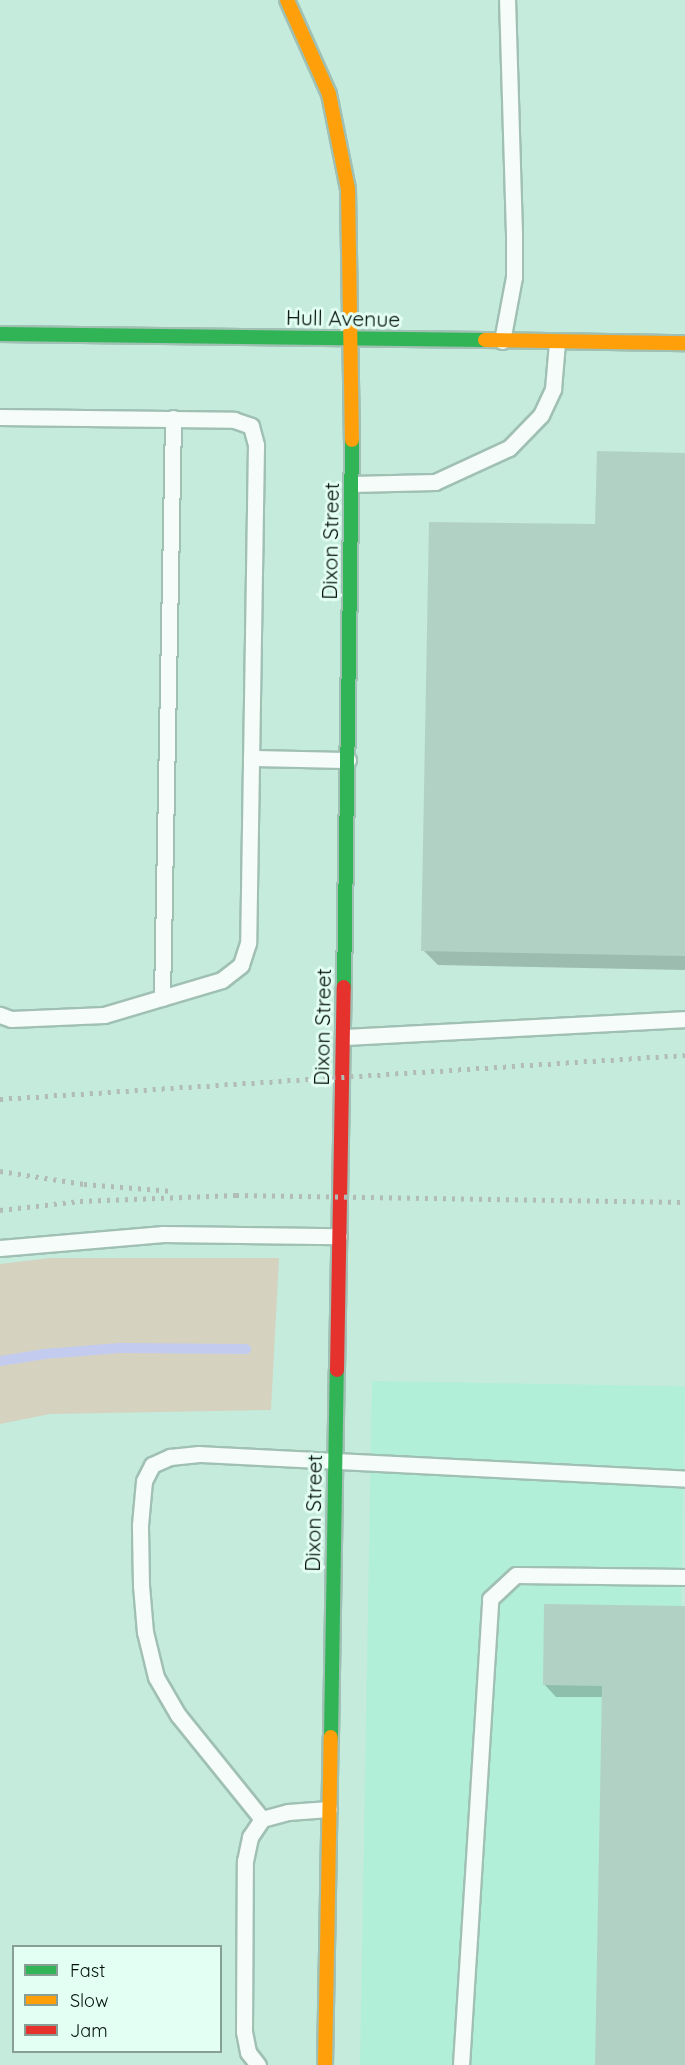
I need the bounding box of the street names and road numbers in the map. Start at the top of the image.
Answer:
street label: Hull Avenue [286,304,400,332]
street label: Dixon Street [316,482,344,600]
street label: Dixon Street [308,968,336,1086]
street label: Dixon Street [299,1454,327,1572]

